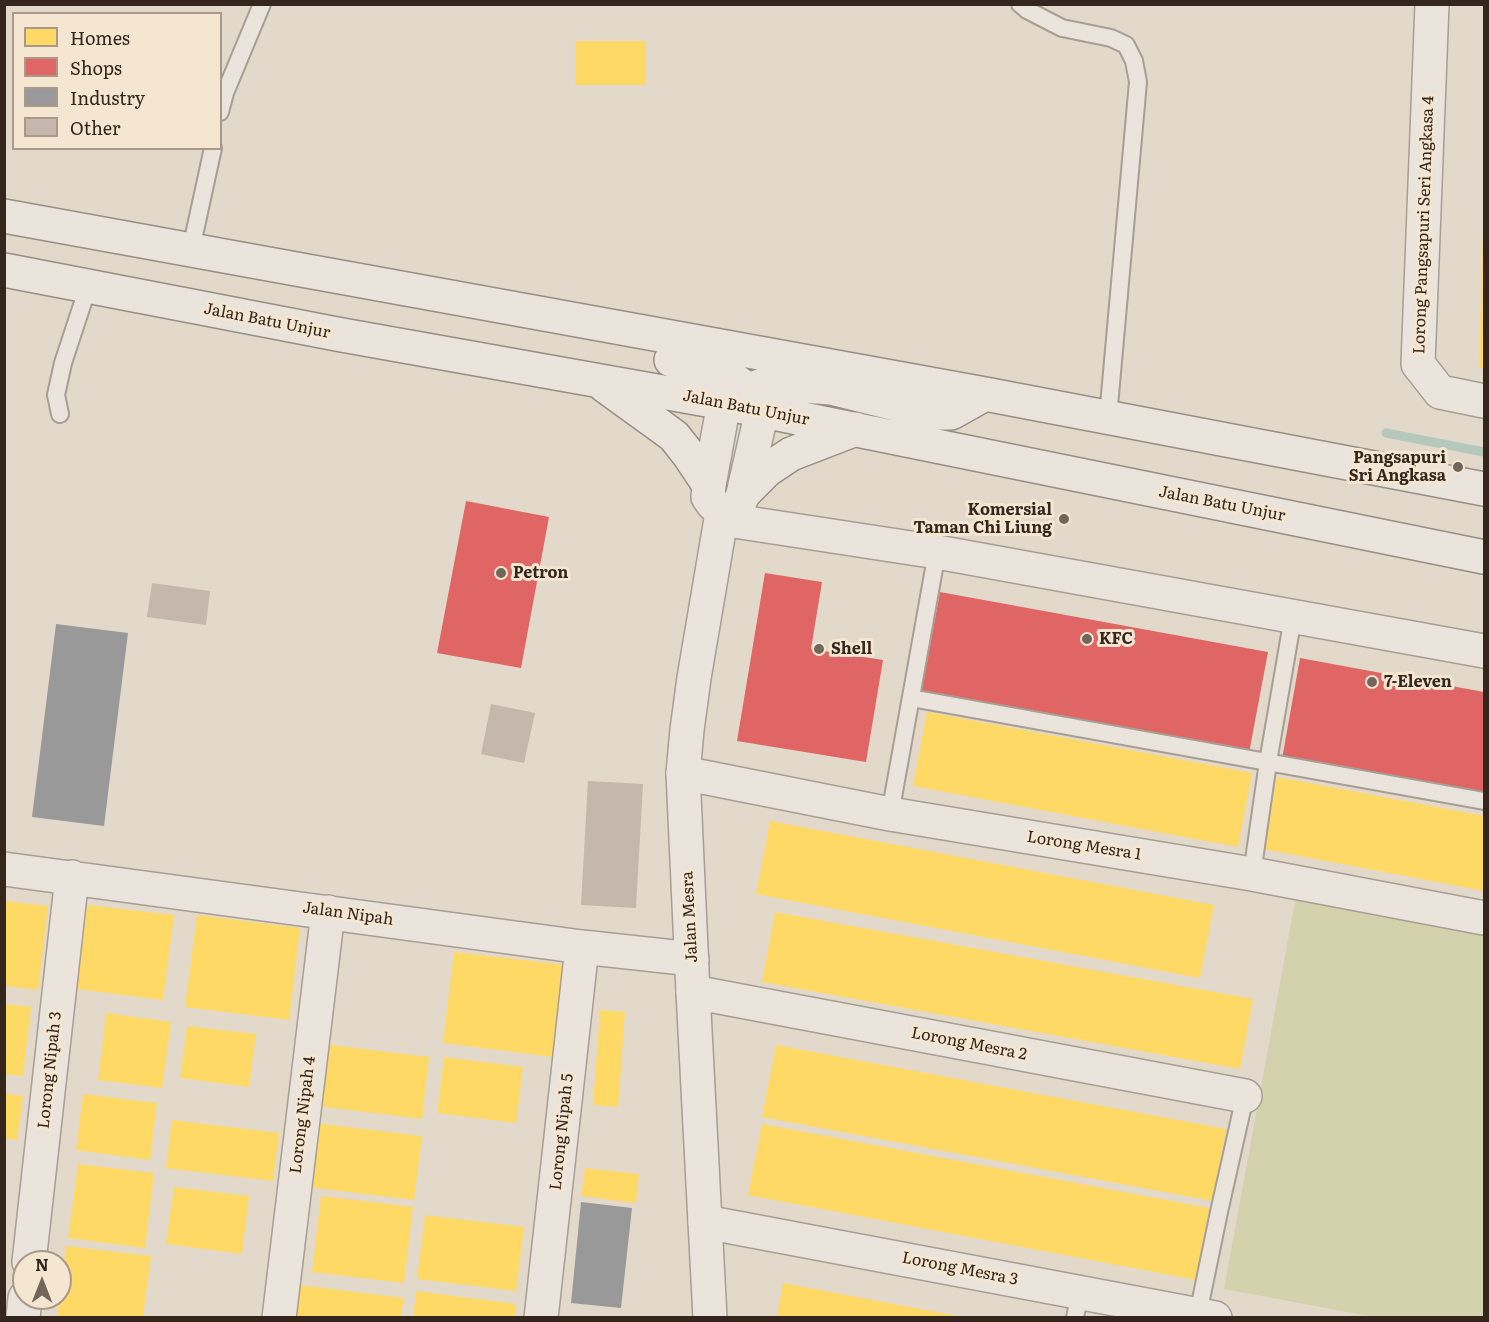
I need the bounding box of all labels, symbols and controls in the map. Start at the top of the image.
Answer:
legend [12,12,222,150]
text: Homes [70,24,130,51]
text: Shops [70,54,122,81]
text: Industry [70,84,145,111]
street label: Lorong Pangsapuri Seri Angkasa 4 [1410,96,1438,354]
text: Other [70,114,120,141]
street label: Jalan Batu Unjur [202,299,332,343]
street label: Jalan Batu Unjur [681,386,811,430]
place label: Pangsapuri Sri Angkasa [1349,448,1446,486]
marker: Pangsapuri Sri Angkasa [1451,460,1465,474]
street label: Jalan Batu Unjur [1157,482,1287,526]
place label: Komersial Taman Chi Liung [913,500,1052,538]
marker: Komersial Taman Chi Liung [1057,512,1071,526]
place label: Petron [513,563,568,583]
marker: Petron [494,566,508,580]
place label: KFC [1099,629,1133,649]
marker: KFC [1080,632,1094,646]
place label: Shell [831,639,872,659]
marker: Shell [812,642,826,656]
place label: 7-Eleven [1384,672,1452,692]
marker: 7-Eleven [1365,675,1379,689]
street label: Lorong Mesra 1 [1025,827,1143,865]
street label: Jalan Mesra [678,871,702,963]
street label: Jalan Nipah [301,898,395,930]
street label: Lorong Nipah 3 [34,1010,66,1130]
street label: Lorong Mesra 2 [910,1023,1028,1065]
street label: Lorong Nipah 4 [286,1055,320,1175]
street label: Lorong Nipah 5 [546,1073,578,1191]
street label: Lorong Mesra 3 [900,1248,1020,1290]
north arrow [12,1250,72,1310]
text: N [35,1252,49,1276]

